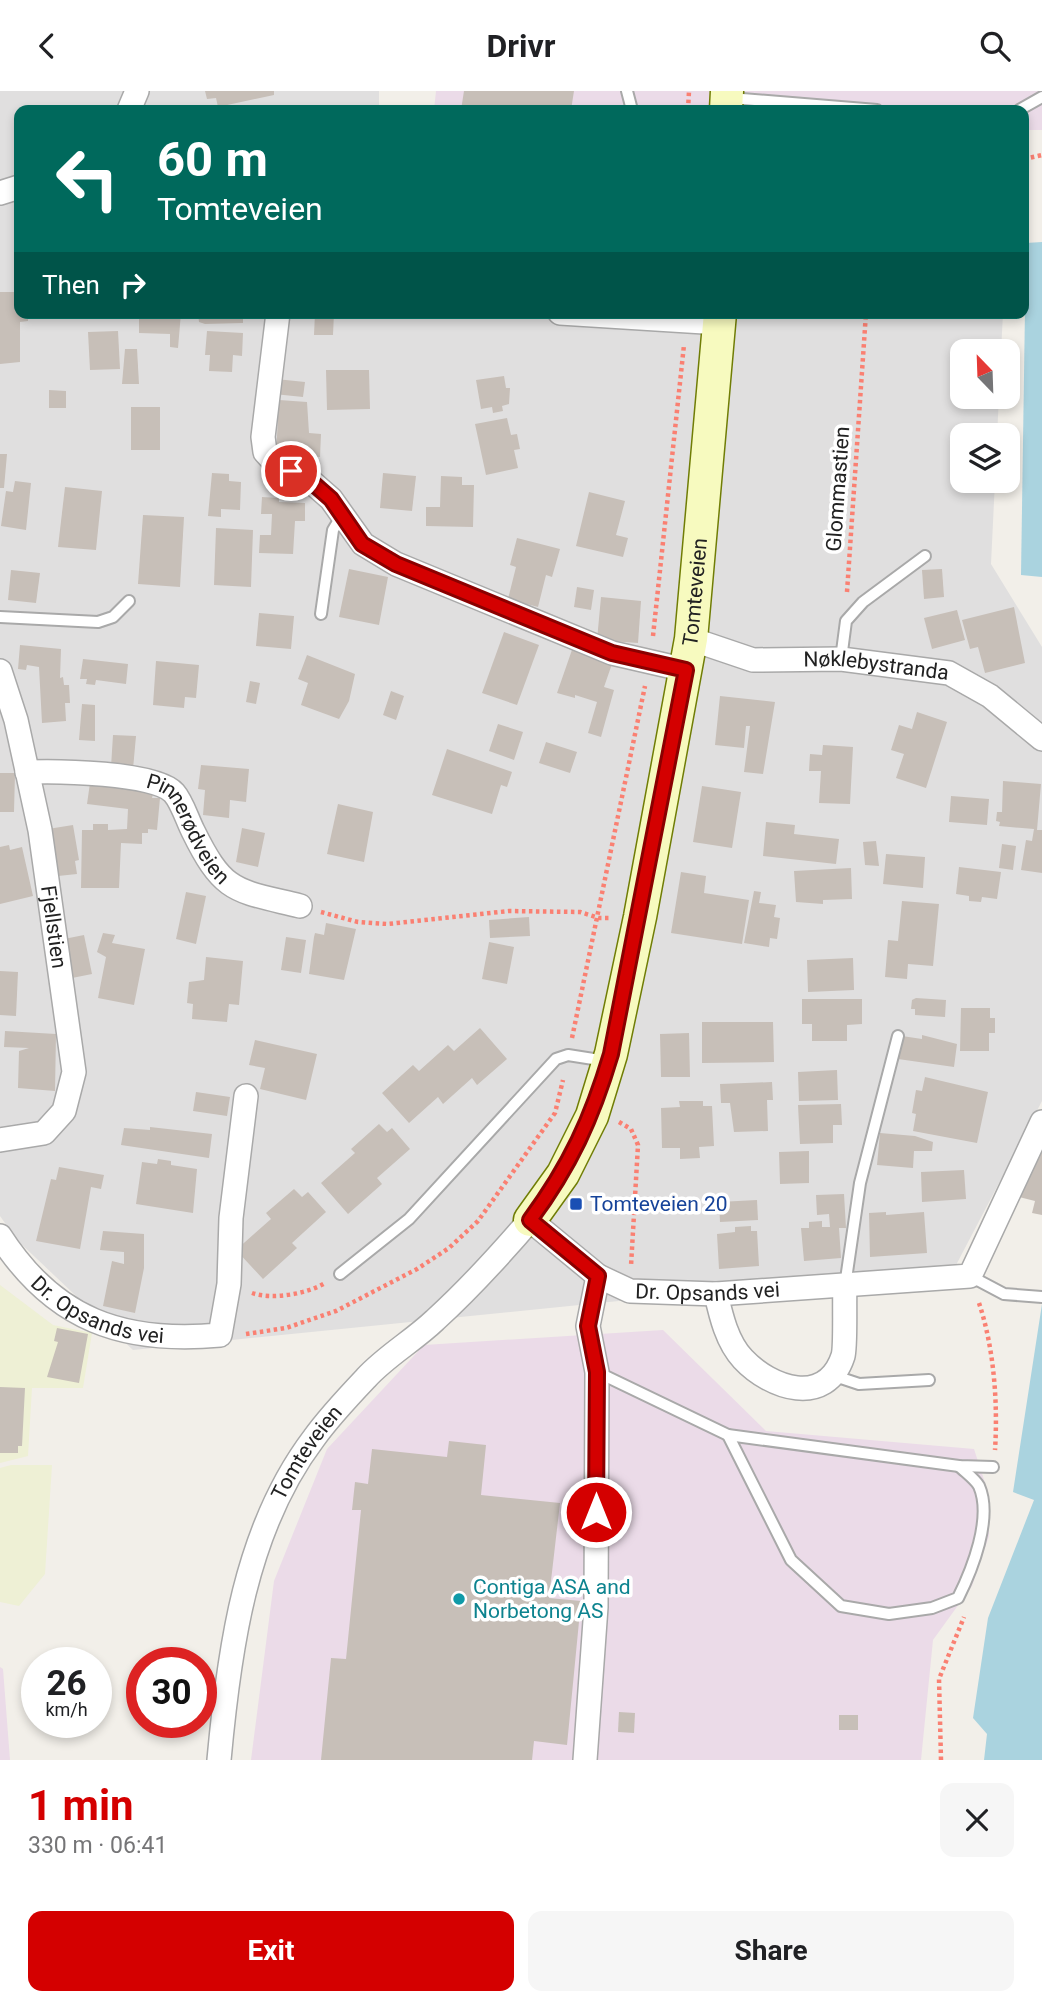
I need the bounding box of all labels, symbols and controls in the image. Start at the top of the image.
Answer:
icon: back [28,27,66,65]
text: Drivr [487,27,555,65]
icon: search [976,27,1014,65]
text: 60 m [157,131,268,188]
icon: left [42,133,133,224]
text: Tomteveien [157,190,323,228]
icon: right [114,266,152,304]
text: Then [42,270,100,300]
north arrow [950,339,1020,409]
map controls [950,339,1020,493]
button: layers [950,423,1020,493]
street label: Glommastien [822,426,854,552]
pin [261,441,321,501]
icon: arrive [272,452,310,490]
street label: Tomteveien [678,537,712,648]
street label: Nøklebystranda [803,647,950,685]
street label: Pinnerødveien [144,769,234,889]
street label: Fjellstien [36,884,71,970]
place label: Tomteveien 20 [590,1192,728,1216]
marker: Tomteveien 20 [568,1196,584,1212]
street label: Dr. Opsands vei [26,1271,165,1348]
street label: Dr. Opsands vei [635,1278,781,1306]
street label: Tomteveien [267,1400,347,1504]
position arrow [559,1475,633,1549]
place label: Contiga ASA and Norbetong AS [473,1575,631,1623]
marker: Contiga ASA and Norbetong AS [451,1591,467,1607]
speed limit sign: 30 [126,1647,217,1738]
text: 26 [46,1663,87,1704]
text: km/h [45,1699,88,1720]
text: 1 min [28,1781,134,1830]
button: close [940,1783,1014,1857]
text: 330 m · 06:41 [28,1832,167,1859]
button: Exit [28,1911,514,1991]
button: Share [528,1911,1014,1991]

